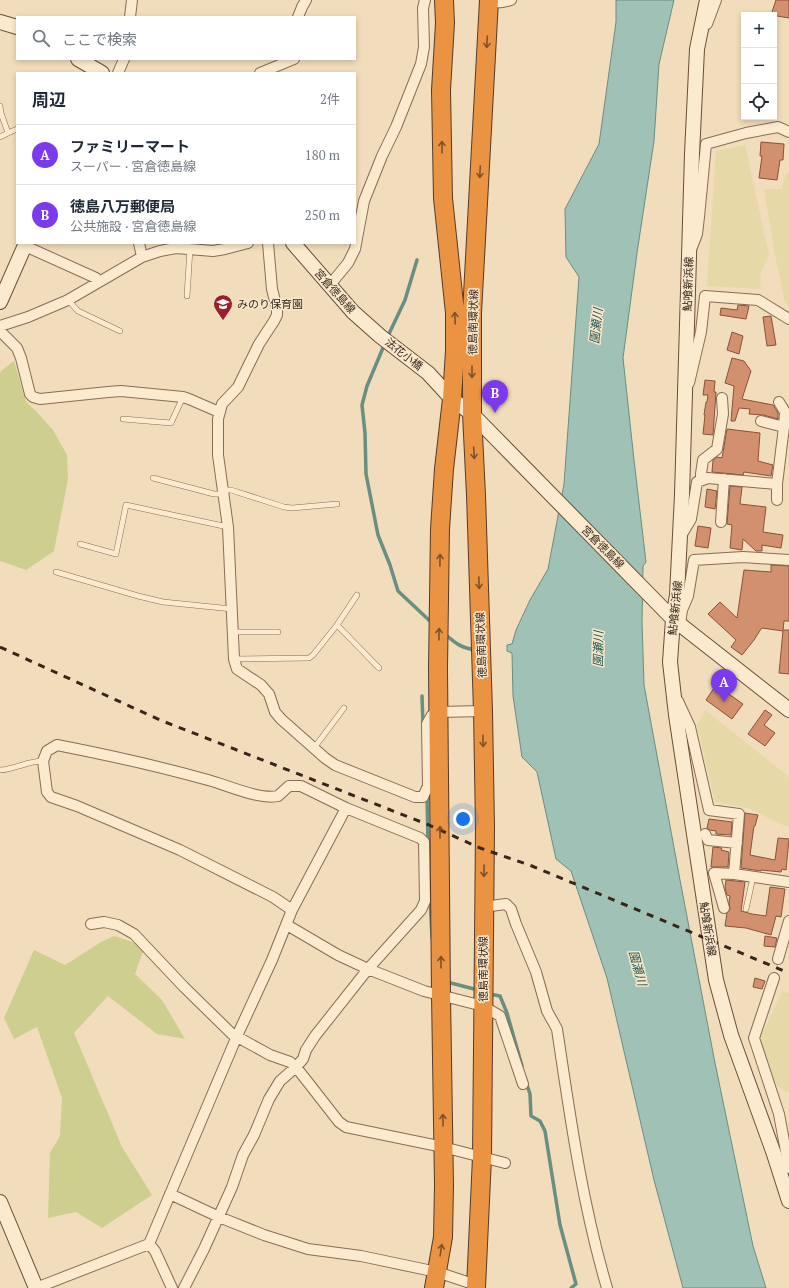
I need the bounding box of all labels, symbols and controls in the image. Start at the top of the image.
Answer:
map controls [741,12,777,120]
button: + [741,12,777,48]
search box [16,16,356,60]
icon: search [30,27,52,49]
text: ここで検索 [62,29,137,49]
one-way arrow [483,35,491,48]
button: − [741,48,777,84]
button: locate [741,84,777,120]
text: 周辺 [32,88,66,111]
text: 2件 [320,90,340,108]
text: ファミリーマート [70,136,190,156]
one-way arrow [438,141,446,154]
text: A [40,146,50,164]
text: 180 m [305,146,340,164]
text: スーパー · 宮倉徳島線 [70,157,196,175]
one-way arrow [476,165,483,178]
text: 徳島八万郵便局 [70,196,175,216]
text: B [41,206,49,224]
text: 250 m [305,206,340,224]
text: 公共施設 · 宮倉徳島線 [70,217,196,235]
street label: 鮎喰新浜線 [680,256,696,312]
street label: 宮倉徳島線 [311,266,359,316]
street label: 徳島南環状線 [465,289,481,355]
school or university icon: みのり保育園 [212,293,234,321]
place label: みのり保育園 [237,297,303,311]
water label: 園瀬川 [587,305,606,345]
one-way arrow [451,312,459,325]
street label: 法花小橋 [382,335,426,373]
one-way arrow [468,365,476,378]
pin: B [482,380,508,413]
one-way arrow [470,446,477,459]
street label: 宮倉徳島線 [579,523,627,571]
one-way arrow [436,554,444,567]
one-way arrow [475,576,483,589]
street label: 鮎喰新浜線 [665,580,685,636]
street label: 徳島南環状線 [473,612,489,678]
one-way arrow [435,628,443,641]
water label: 園瀬川 [590,629,606,667]
pin: A [711,669,737,702]
one-way arrow [479,734,487,747]
your location [453,809,473,829]
one-way arrow [436,826,444,839]
one-way arrow [480,864,488,877]
street label: 鮎喰新浜線 [697,901,719,957]
street label: 徳島南環状線 [476,936,490,1002]
water label: 園瀬川 [626,949,650,989]
one-way arrow [437,956,445,969]
one-way arrow [439,1114,447,1127]
one-way arrow [437,1243,445,1256]

